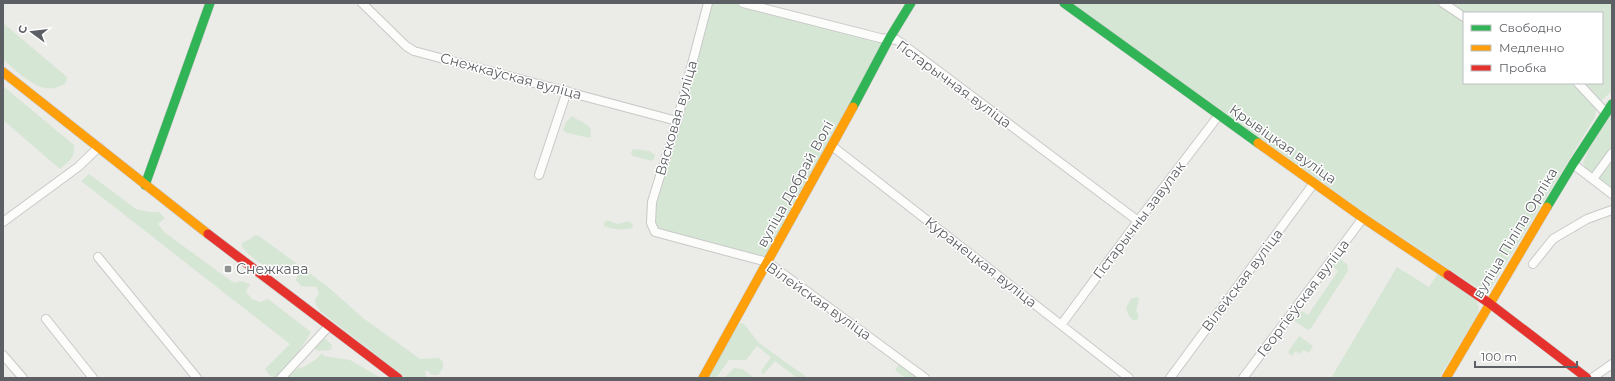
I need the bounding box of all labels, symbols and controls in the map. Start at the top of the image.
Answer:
north arrow [12,12,52,52]
legend [1463,12,1603,84]
text: Свободно [1499,20,1562,35]
text: С [15,24,30,35]
street label: Гістарычная вуліца [893,36,1015,132]
text: Медленно [1499,40,1565,55]
street label: Снежкаўская вуліца [438,48,584,104]
street label: Вясковая вуліца [651,58,701,178]
text: Пробка [1499,60,1547,75]
street label: Крывіцкая вуліца [1226,100,1340,188]
street label: вуліца Добрай Волі [753,117,837,251]
street label: Гістарычны завулак [1089,158,1189,282]
street label: вуліца Піліпа Орліка [1469,164,1561,302]
street label: Куранецкая вуліца [921,213,1041,311]
street label: Вілейская вуліца [1197,225,1287,335]
street label: Георгіеўская вуліца [1253,236,1353,360]
street label: Вілейская вуліца [763,258,875,344]
place label: Снежкава [236,260,308,278]
marker: Снежкава [223,264,233,274]
scale bar [1475,343,1577,369]
text: 100 m [1481,349,1517,364]

